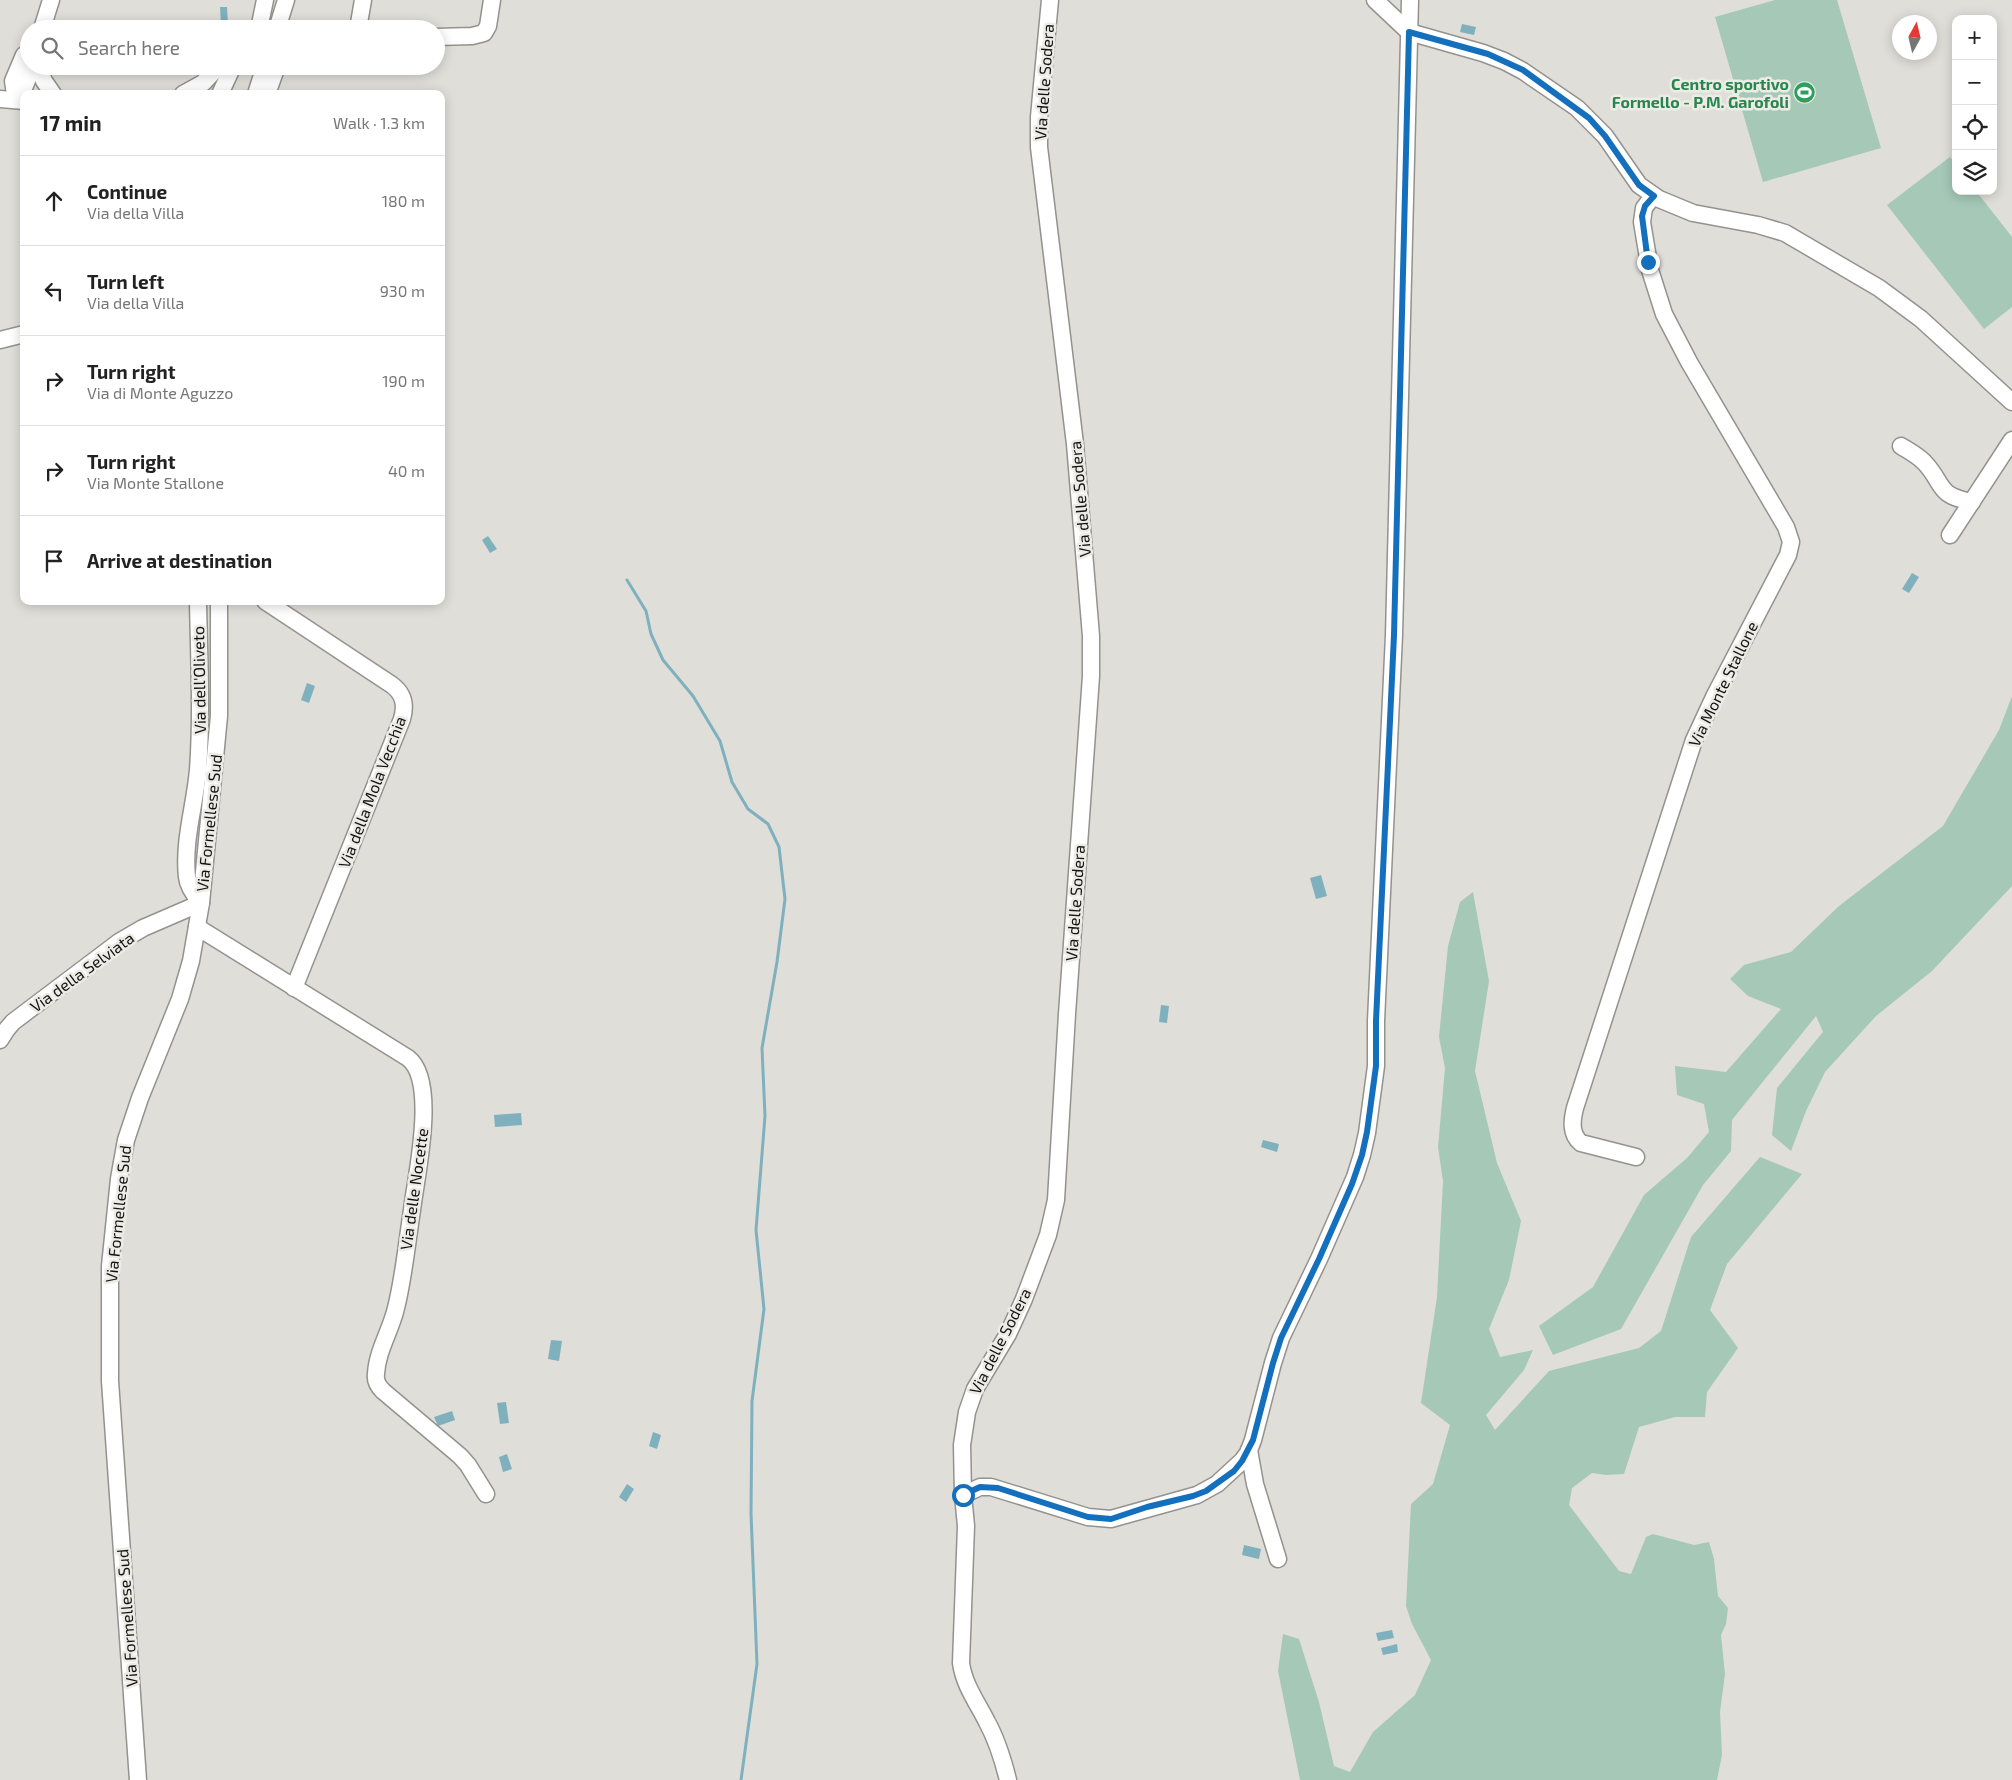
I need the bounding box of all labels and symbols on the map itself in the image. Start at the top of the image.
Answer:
north arrow [1892,15,1937,60]
street label: Via delle Sodera [1030,23,1057,141]
place label: Centro sportivo Formello - P.M. Garofoli [1612,74,1789,111]
sports icon: Centro sportivo Formello - P.M. Garofoli [1793,81,1817,105]
route end [1637,251,1660,274]
street label: Via delle Sodera [1065,440,1094,558]
street label: Via Monte Stallone [1684,618,1761,750]
street label: Via dell'Oliveto [188,626,209,734]
street label: Via della Mola Vecchia [334,713,409,870]
street label: Via Formellese Sud [192,753,225,893]
street label: Via delle Sodera [1061,844,1088,962]
street label: Via della Selviata [26,928,137,1016]
street label: Via delle Nocette [396,1127,431,1251]
street label: Via Formellese Sud [101,1144,134,1284]
street label: Via delle Sodera [965,1285,1034,1397]
route start [952,1484,975,1507]
street label: Via Formellese Sud [112,1548,141,1688]

